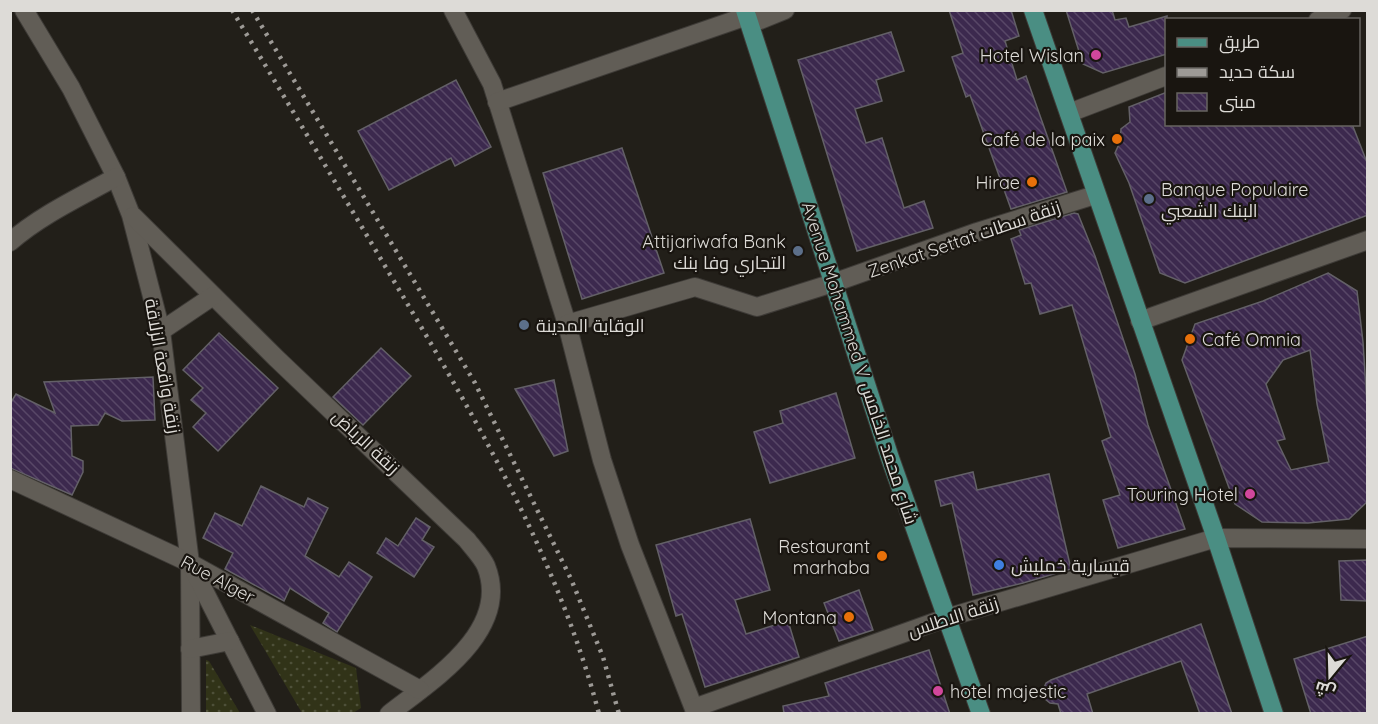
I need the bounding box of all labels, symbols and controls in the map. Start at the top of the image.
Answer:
legend [1165,18,1360,126]
text: طريق [1219,30,1260,54]
place label: Hotel Wislan [980,44,1084,67]
marker: Hotel Wislan [1089,48,1103,62]
text: سكة حديد [1219,60,1295,83]
text: مبنى [1219,90,1256,113]
place label: Café de la paix [981,128,1105,151]
marker: Café de la paix [1110,132,1124,146]
place label: Hirae [975,171,1020,194]
marker: Hirae [1025,175,1039,189]
place label: Banque Populaire البنك الشعبي [1161,178,1308,225]
marker: Banque Populaire البنك الشعبي [1142,192,1156,206]
street label: Zenkat Settat زنقة سطات [865,195,1063,283]
street label: Avenue Mohammed V شارع محمد الخامس [796,199,923,528]
place label: Attijariwafa Bank التجاري وفا بنك [642,230,786,277]
marker: Attijariwafa Bank التجاري وفا بنك [791,244,805,258]
street label: زنقة واقعة الزلاقة [140,297,186,435]
place label: الوقاية المدينة [536,314,645,337]
marker: الوقاية المدينة [517,318,531,332]
place label: Café Omnia [1202,328,1301,351]
marker: Café Omnia [1183,332,1197,346]
street label: زنقة الرياض [327,405,405,479]
place label: Touring Hotel [1127,483,1238,506]
marker: Touring Hotel [1243,487,1257,501]
place label: Restaurant marhaba [778,535,870,579]
marker: Restaurant marhaba [875,549,889,563]
street label: Rue Alger [177,550,259,608]
place label: قيسارية خمليش [1011,554,1130,577]
marker: قيسارية خمليش [992,558,1006,572]
street label: زنقة الاطلس [905,592,1001,642]
place label: Montana [763,606,837,629]
marker: Montana [842,610,856,624]
north arrow [1300,646,1360,706]
text: ش [1312,677,1338,703]
place label: hotel majestic [950,680,1066,703]
marker: hotel majestic [931,684,945,698]

